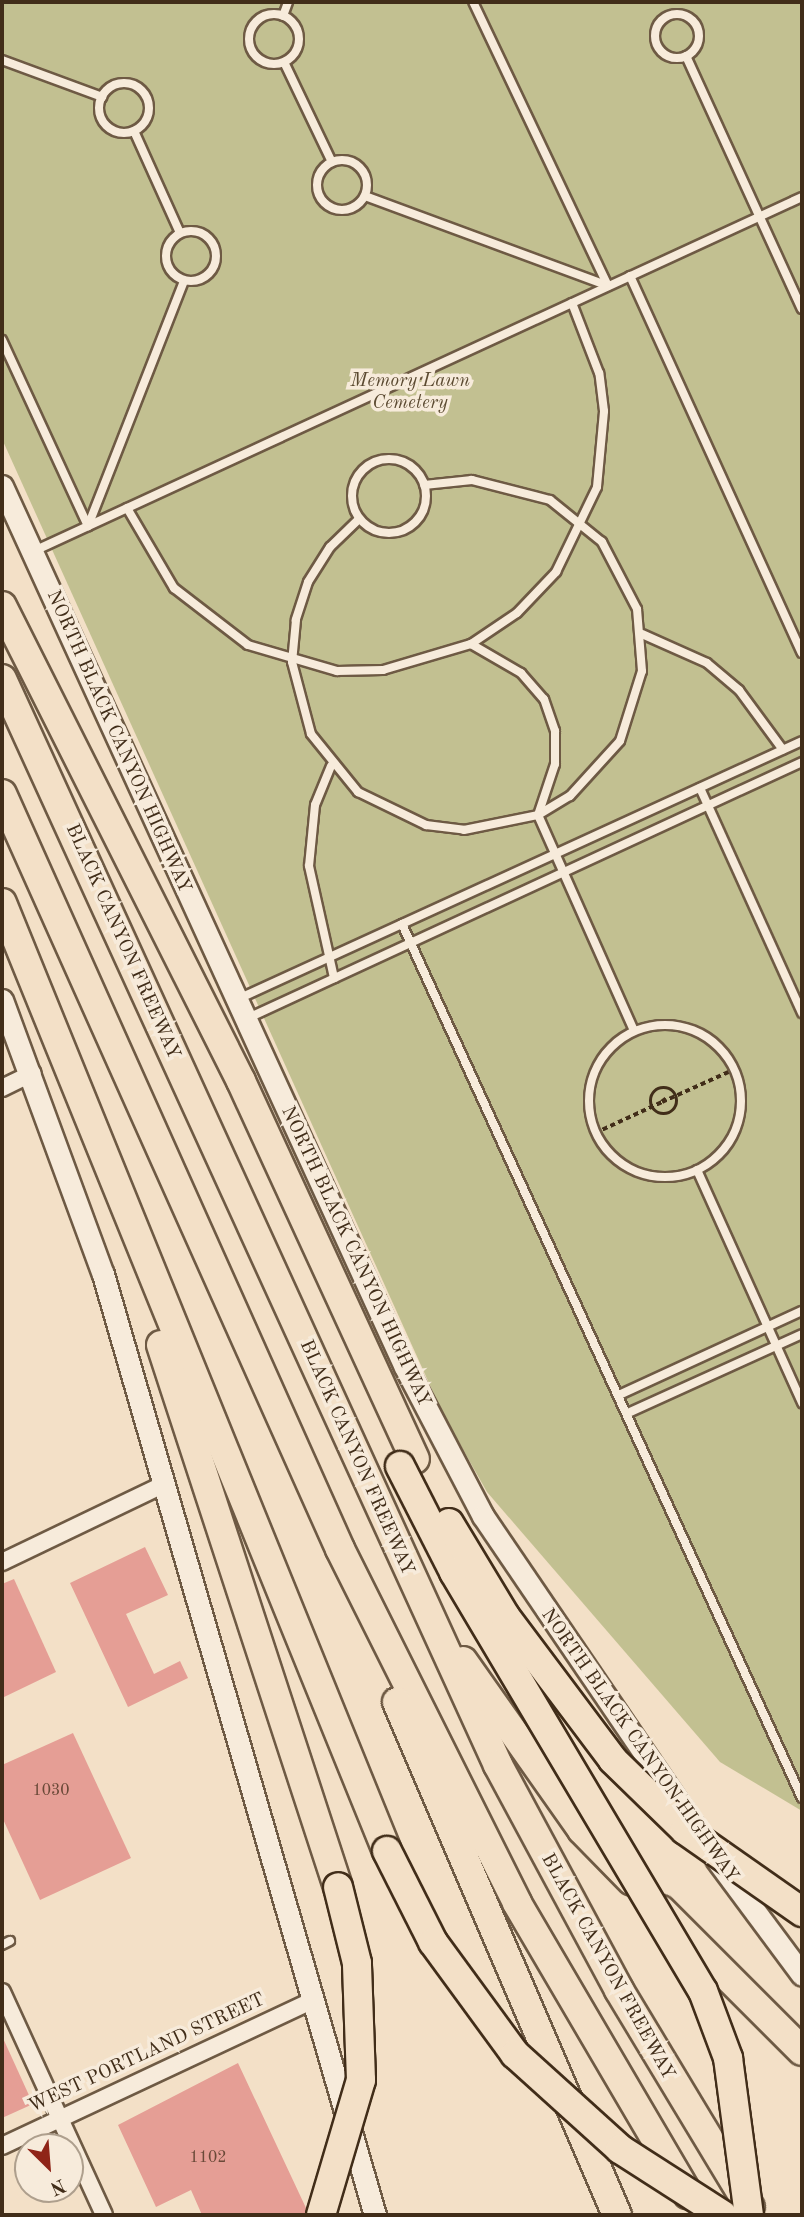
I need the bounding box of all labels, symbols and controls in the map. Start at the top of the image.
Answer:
park label: Memory Lawn Cemetery [350,371,470,415]
street label: NORTH BLACK CANYON HIGHWAY [41,587,195,897]
street label: BLACK CANYON FREEWAY [60,821,184,1063]
street label: NORTH BLACK CANYON HIGHWAY [275,1103,435,1411]
street label: BLACK CANYON FREEWAY [294,1337,418,1579]
street label: NORTH BLACK CANYON HIGHWAY [535,1605,743,1887]
house number: 1030 [32,1781,70,1801]
street label: BLACK CANYON FREEWAY [535,1850,679,2084]
street label: WEST PORTLAND STREET [25,1989,269,2119]
north arrow [14,2133,84,2203]
house number: 1102 [189,2148,227,2168]
text: N [47,2174,68,2197]

